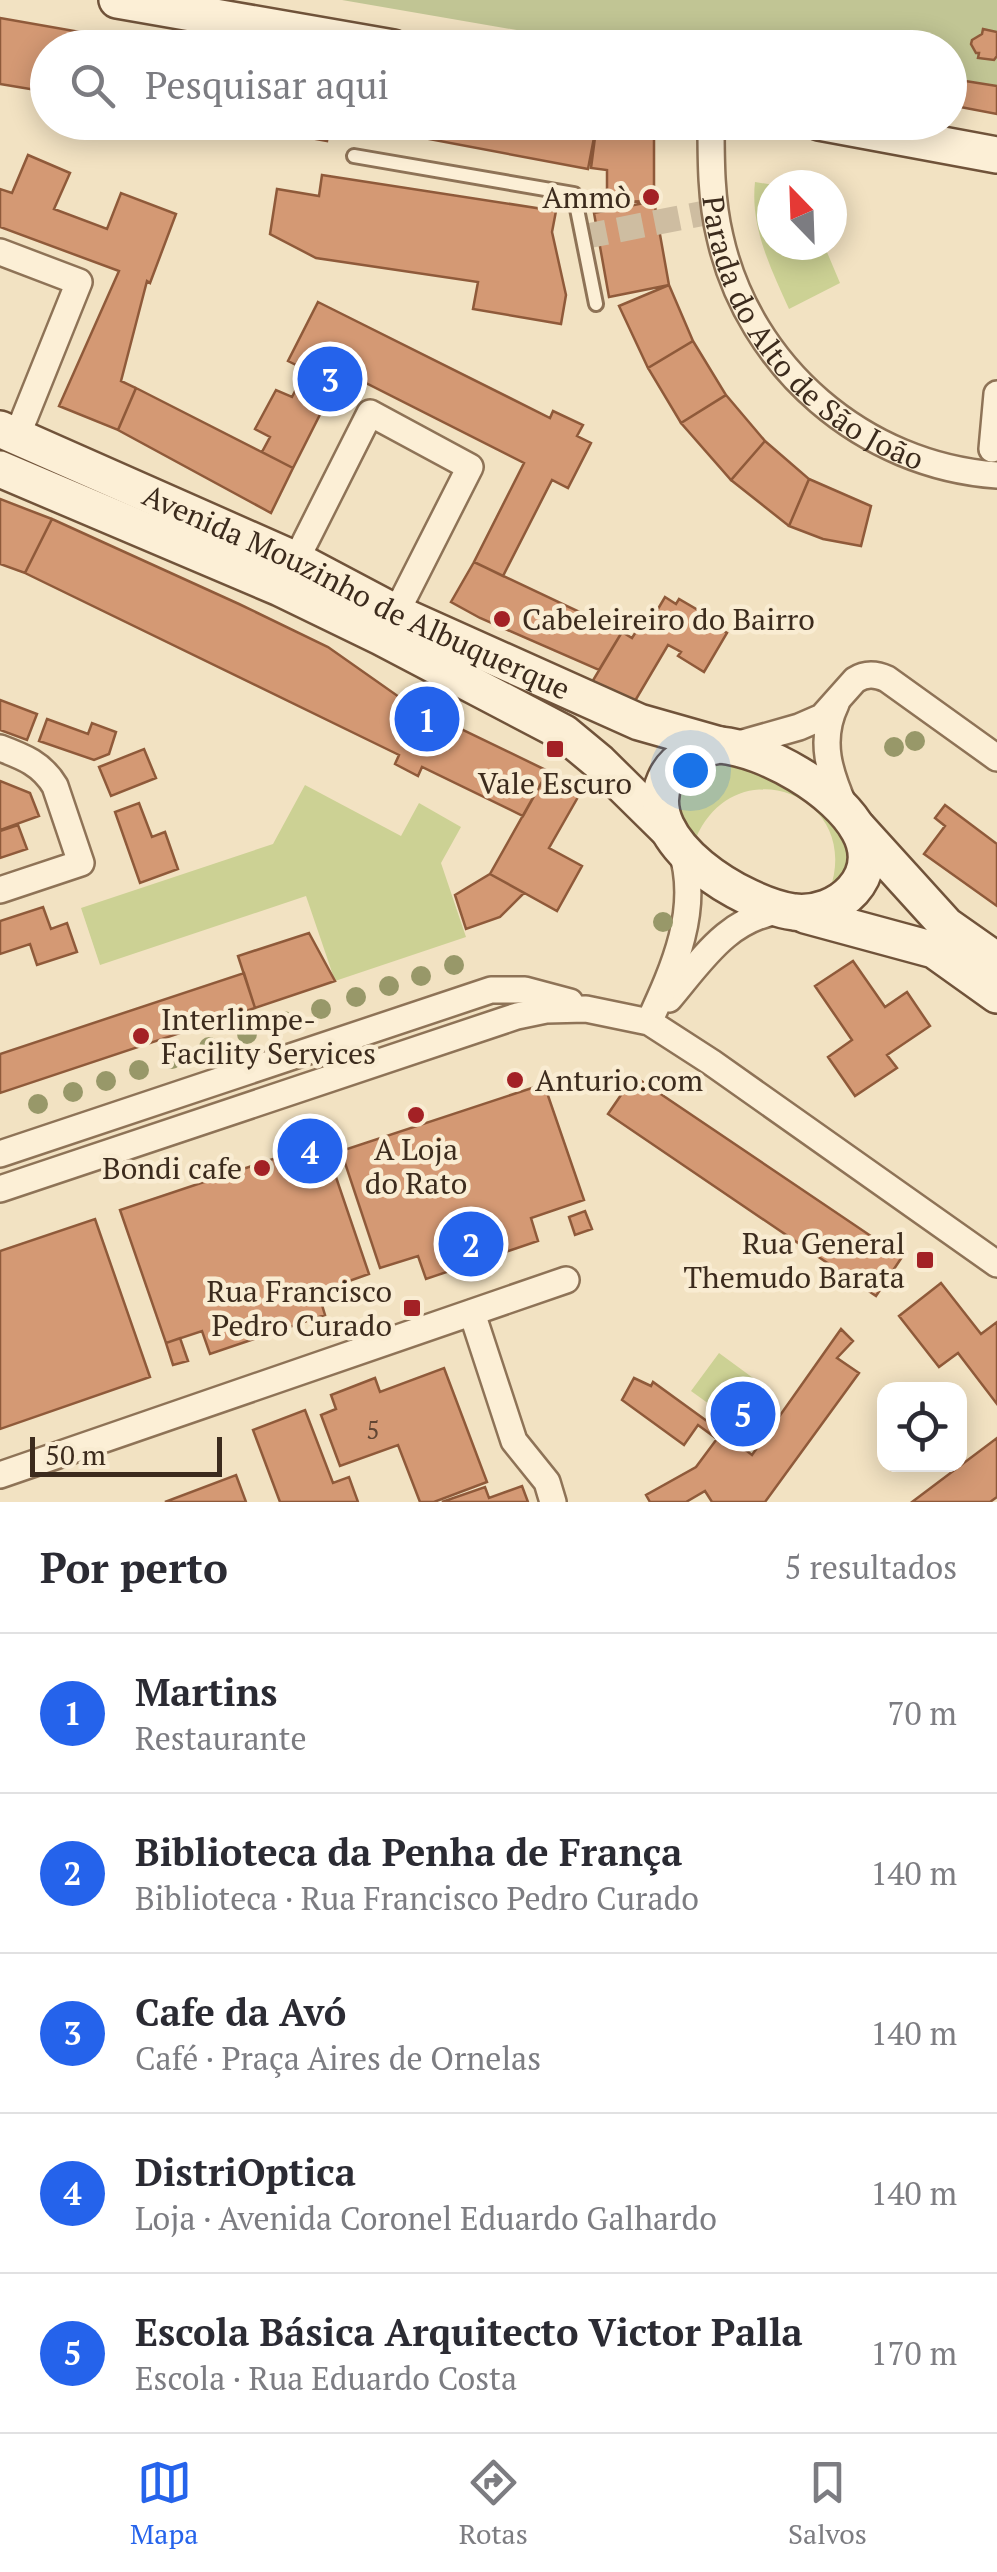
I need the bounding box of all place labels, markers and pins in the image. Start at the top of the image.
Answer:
place label: Ammò [542,177,631,217]
marker: Ammò [640,186,662,208]
pin: 3 [298,342,362,416]
place label: Cabeleireiro do Bairro [522,599,815,639]
marker: Cabeleireiro do Bairro [491,608,513,630]
pin: 1 [394,682,460,756]
marker: Vale Escuro [544,738,566,760]
place label: Vale Escuro [478,763,632,803]
place label: Interlimpe- Facility Services [161,999,376,1073]
marker: Interlimpe- Facility Services [130,1025,152,1047]
place label: Anturio.com [535,1060,703,1100]
marker: Anturio.com [504,1069,526,1091]
marker: A Loja do Rato [405,1104,427,1126]
pin: 4 [278,1114,342,1188]
place label: A Loja do Rato [365,1129,467,1203]
place label: Bondi cafe [102,1148,242,1188]
marker: Bondi cafe [251,1157,273,1179]
pin: 2 [438,1206,504,1282]
place label: Rua General Themudo Barata [684,1223,905,1297]
marker: Rua General Themudo Barata [914,1249,936,1271]
place label: Rua Francisco Pedro Curado [206,1271,392,1345]
marker: Rua Francisco Pedro Curado [401,1297,423,1319]
pin: 5 [710,1376,776,1452]

